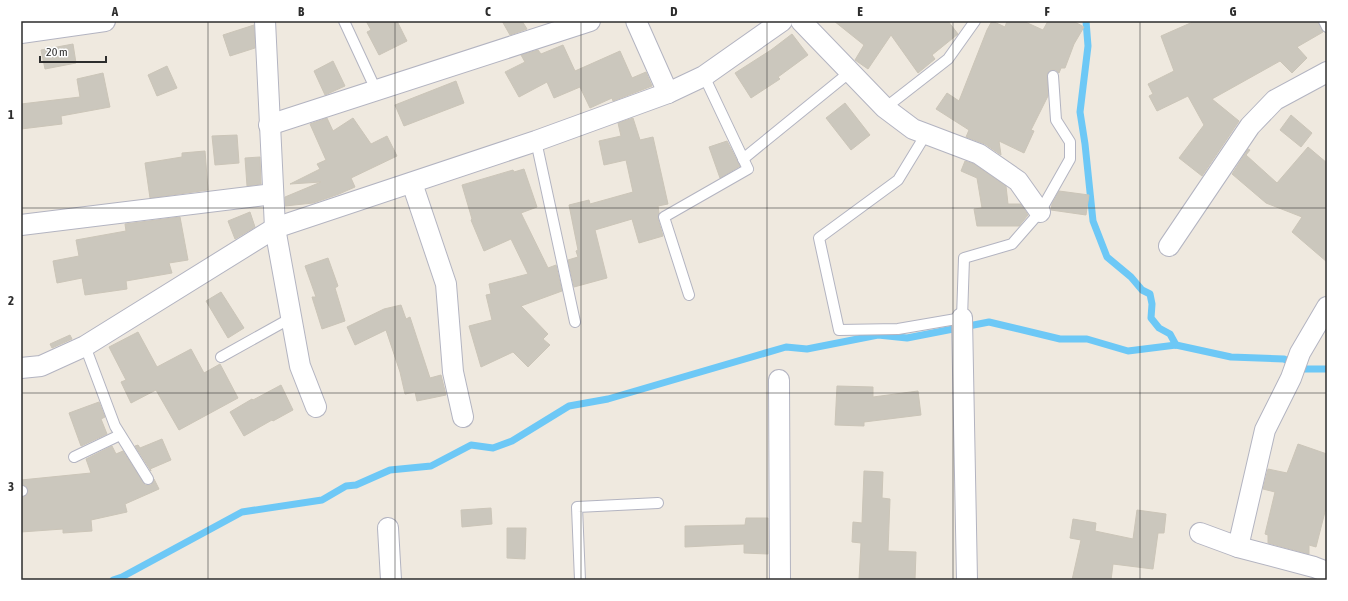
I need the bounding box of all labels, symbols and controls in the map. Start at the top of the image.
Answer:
text: A [111,4,119,19]
text: B [298,4,305,19]
text: C [485,4,491,19]
text: D [670,4,678,19]
text: E [857,4,863,19]
text: F [1044,4,1050,19]
text: G [1230,4,1237,19]
scale bar [40,38,106,64]
text: 20 m [46,45,68,59]
text: 1 [8,107,14,122]
text: 2 [8,293,14,308]
text: 3 [8,479,14,494]

